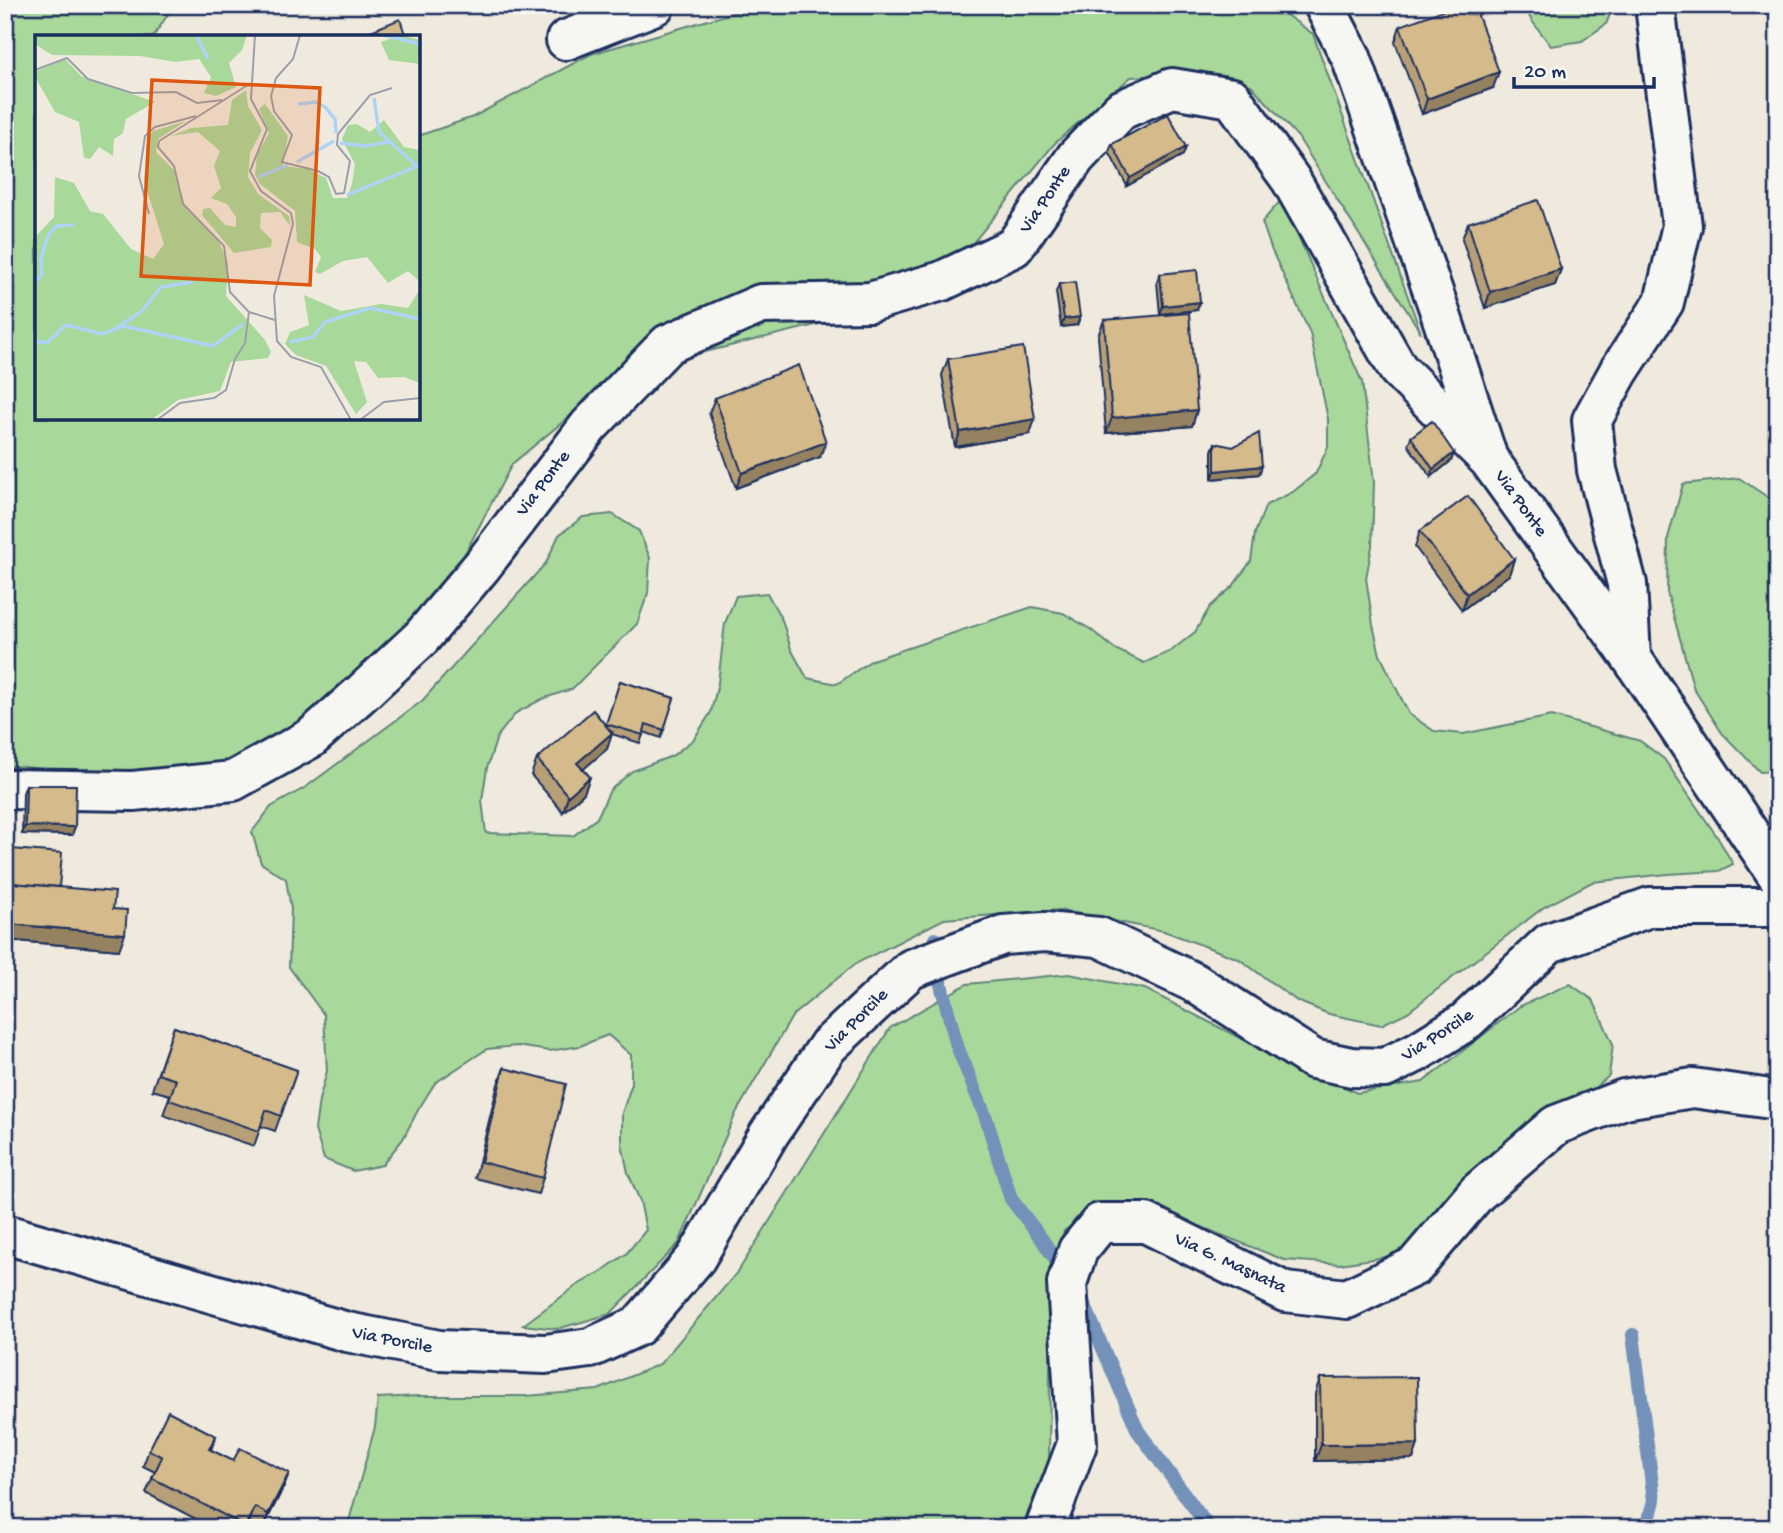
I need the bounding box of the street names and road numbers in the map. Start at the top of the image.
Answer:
street label: Via Ponte [1014,162,1077,239]
street label: Via Ponte [511,446,576,522]
street label: Via Ponte [1488,465,1552,542]
street label: Via Porcile [819,984,894,1059]
street label: Via Porcile [1397,1004,1479,1068]
street label: Via G. Masnata [1169,1228,1291,1301]
street label: Via Porcile [349,1322,434,1360]

